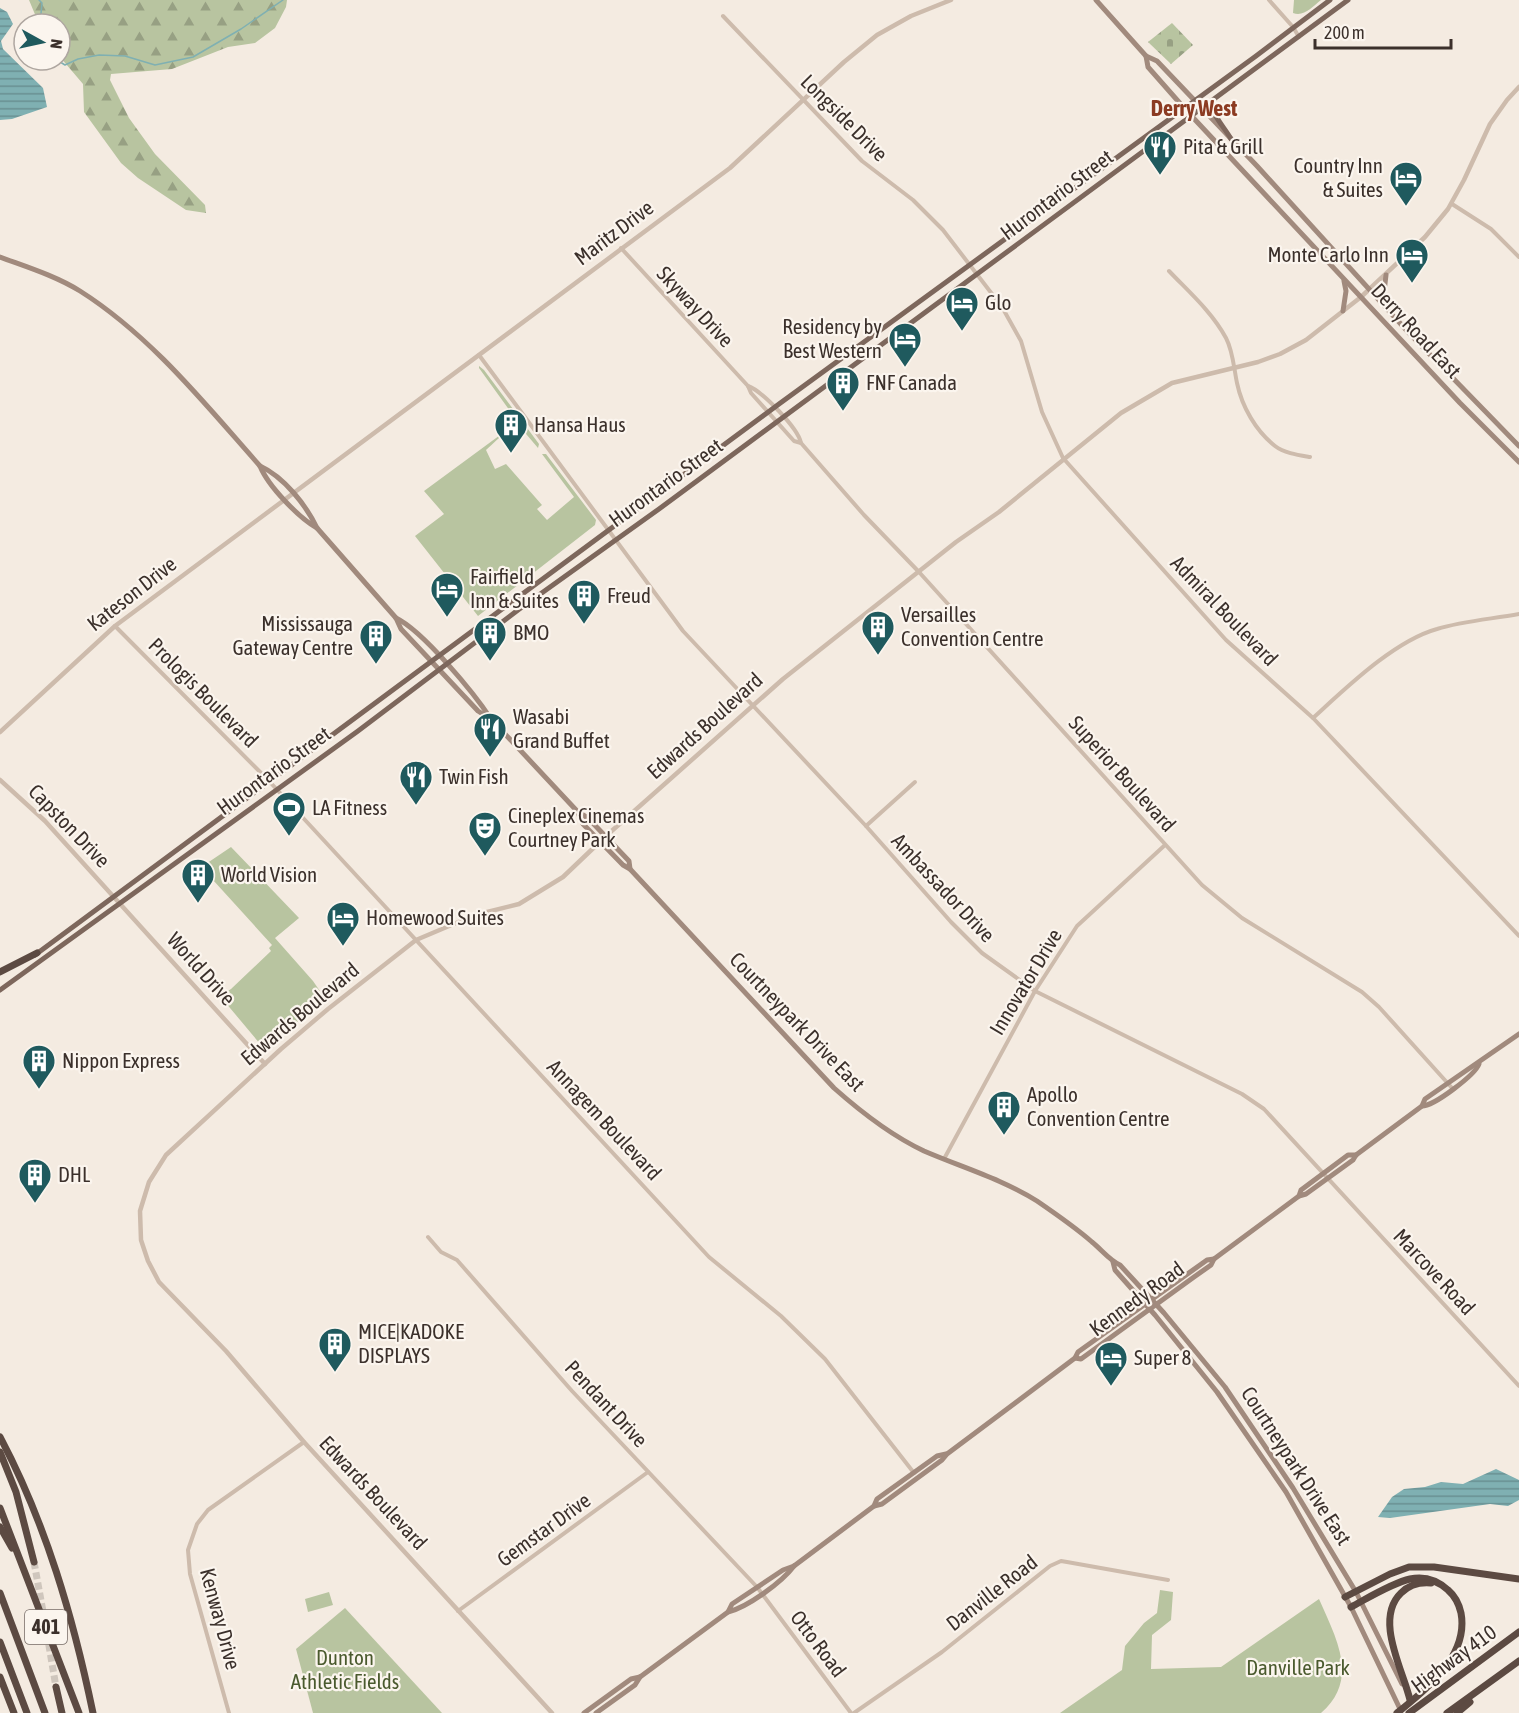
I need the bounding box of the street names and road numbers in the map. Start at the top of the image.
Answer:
street label: Longside Drive [796,69,893,166]
street label: Hurontario Street [996,144,1117,244]
street label: Maritz Drive [569,195,657,270]
street label: Skyway Drive [652,261,739,351]
street label: Derry Road East [1367,278,1467,383]
street label: Hurontario Street [604,433,727,531]
street label: Admiral Boulevard [1166,550,1283,670]
street label: Kateson Drive [82,551,181,635]
street label: Prologis Boulevard [144,633,263,752]
street label: Edwards Boulevard [642,667,767,783]
street label: Superior Boulevard [1065,711,1181,836]
street label: Hurontario Street [212,721,335,819]
street label: Capston Drive [24,779,115,872]
street label: Ambassador Drive [887,828,1000,946]
street label: Innovator Drive [984,924,1066,1039]
street label: World Drive [163,927,241,1010]
street label: Courtneypark Drive East [725,947,870,1096]
street label: Edwards Boulevard [236,957,363,1069]
street label: Annagem Boulevard [543,1054,667,1184]
street label: Marcove Road [1389,1223,1480,1319]
street label: Kennedy Road [1085,1256,1188,1340]
street label: Pendant Drive [561,1355,653,1452]
street label: Courtneypark Drive East [1237,1382,1357,1549]
street label: Edwards Boulevard [315,1431,432,1554]
street label: Gemstar Drive [492,1487,594,1571]
street label: Danville Road [941,1549,1042,1635]
street label: Kenway Drive [196,1565,246,1672]
street label: Otto Road [786,1605,852,1681]
road number: 401 [25,1610,67,1644]
street label: Highway 410 [1406,1619,1501,1697]

